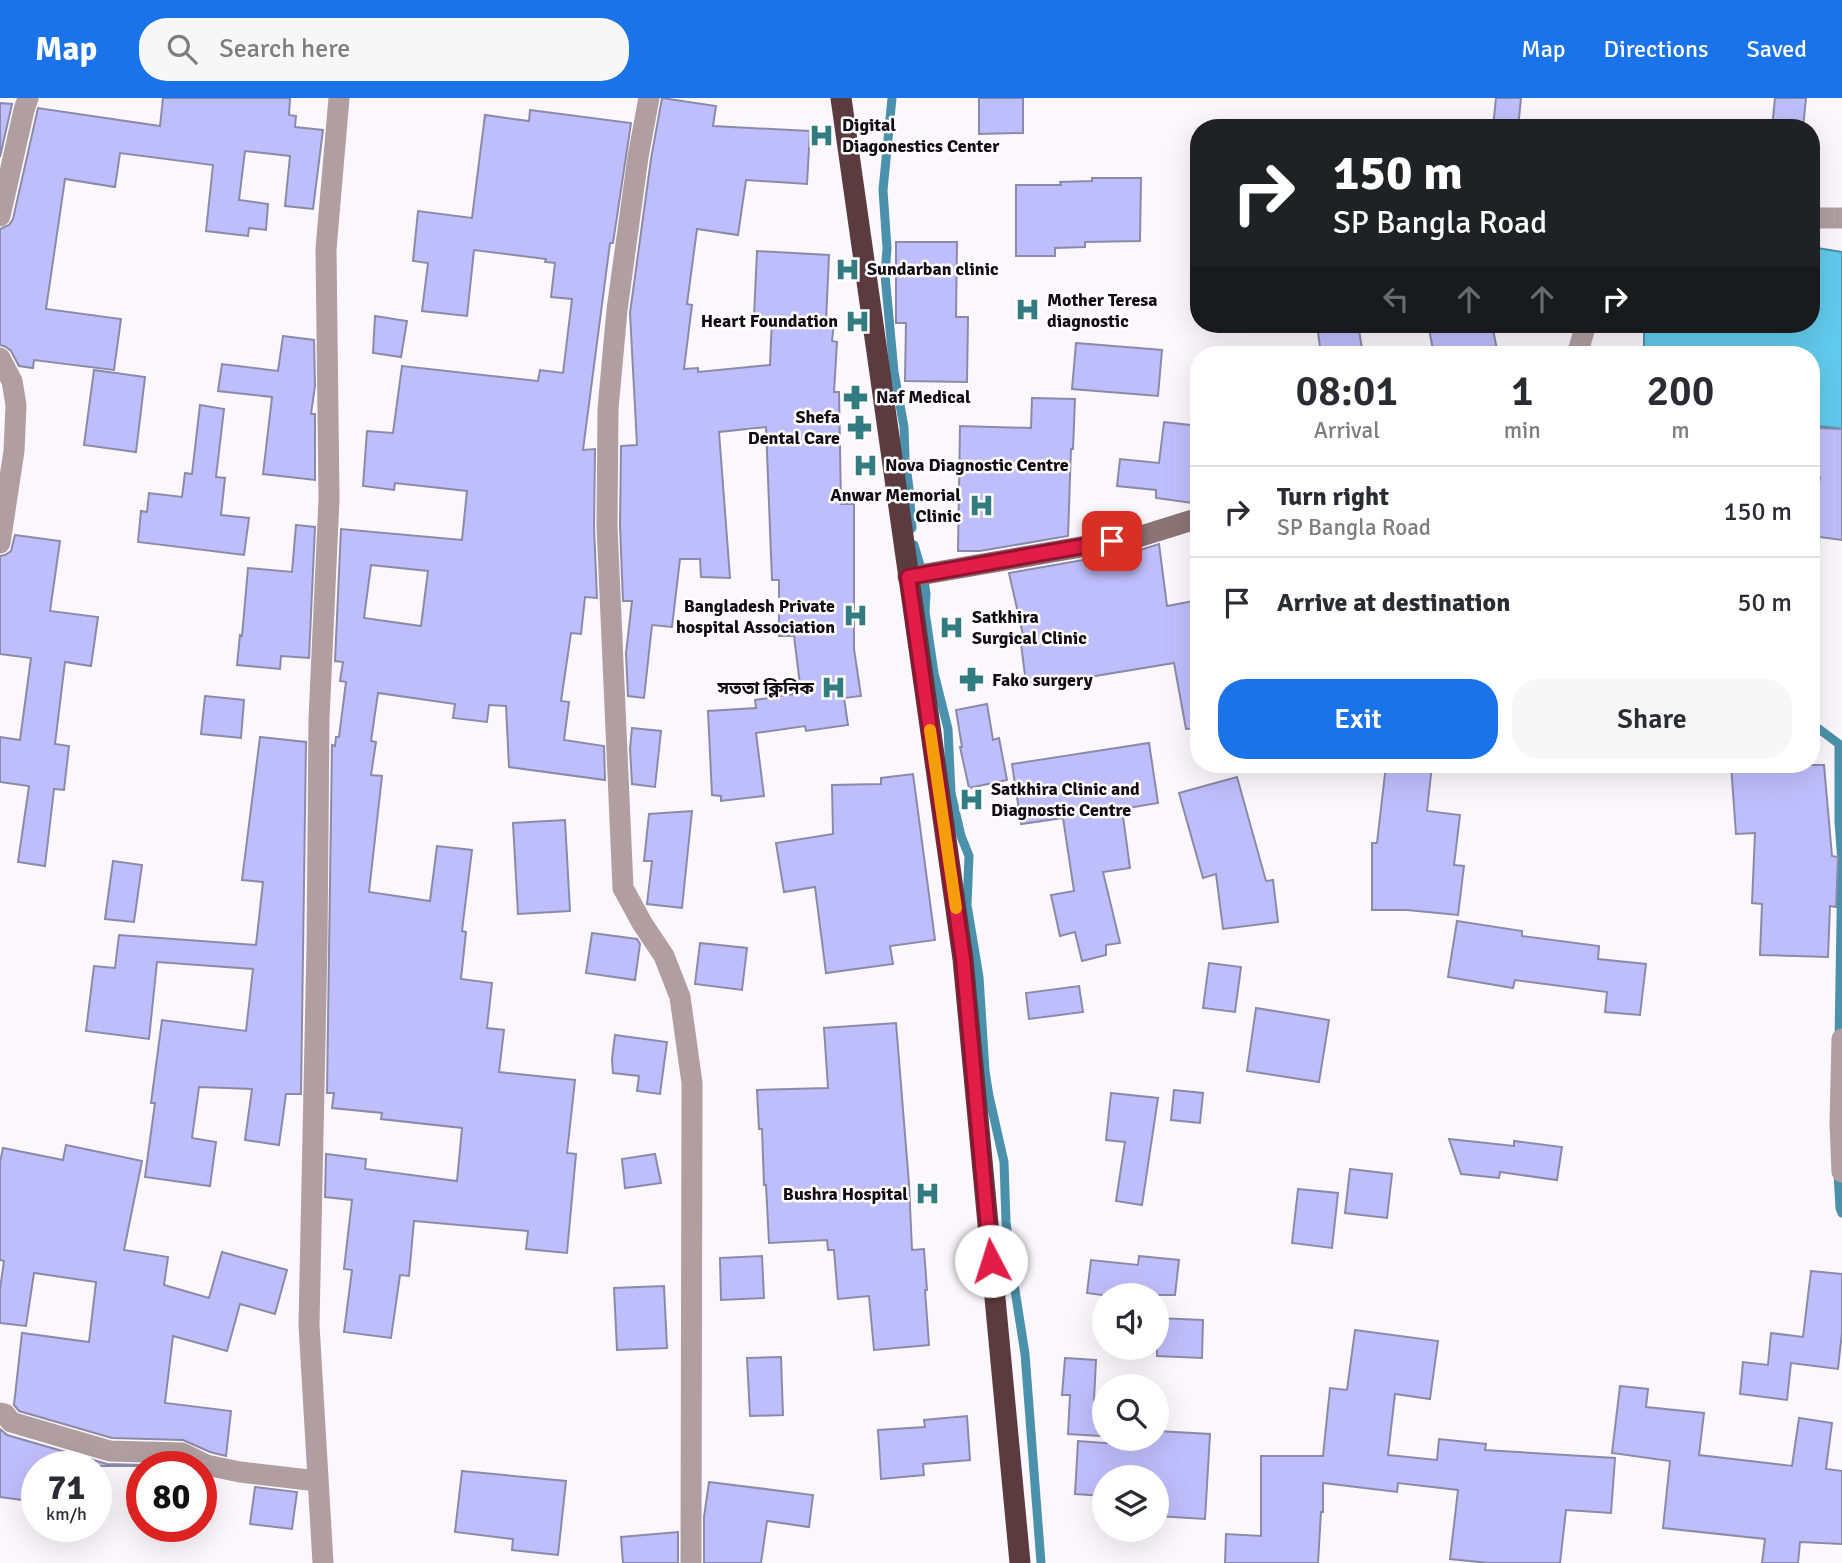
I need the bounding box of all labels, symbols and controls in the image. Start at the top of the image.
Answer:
search box [139,18,629,81]
text: Map [35,29,97,70]
icon: search [163,30,201,68]
text: Search here [219,33,350,65]
text: Map [1521,34,1566,64]
text: Directions [1604,34,1709,64]
text: Saved [1747,34,1807,64]
place label: Digital Diagonestics Center [842,114,1000,157]
hospital icon: Digital Diagonestics Center [808,121,836,149]
text: 150 m [1333,143,1463,203]
icon: right [1218,147,1309,238]
text: SP Bangla Road [1333,203,1547,242]
hospital icon: Sundarban clinic [833,255,861,283]
place label: Sundarban clinic [867,258,999,280]
icon: left [1377,280,1415,318]
icon: ahead [1450,280,1488,318]
icon: ahead [1523,280,1561,318]
icon: right [1596,280,1634,318]
place label: Mother Teresa diagnostic [1047,289,1158,332]
hospital icon: Mother Teresa diagnostic [1013,296,1041,324]
hospital icon: Heart Foundation [844,307,872,335]
place label: Heart Foundation [701,310,838,332]
text: 08:01 [1296,366,1398,417]
text: 1 [1511,366,1534,417]
text: 200 [1646,366,1714,417]
pharmacy icon: Naf Medical [842,383,870,411]
place label: Naf Medical [876,386,971,408]
place label: Shefa Dental Care [748,406,840,449]
pharmacy icon: Shefa Dental Care [846,413,874,441]
text: Arrival [1314,416,1380,445]
text: min [1504,416,1541,445]
text: m [1671,416,1690,445]
hospital icon: Nova Diagnostic Centre [851,451,879,479]
place label: Nova Diagnostic Centre [885,454,1069,476]
text: Turn right [1277,481,1389,513]
place label: Anwar Memorial Clinic [830,484,961,527]
hospital icon: Anwar Memorial Clinic [967,491,995,519]
icon: right [1218,493,1256,531]
text: 150 m [1723,496,1792,528]
pin [1082,511,1142,571]
text: SP Bangla Road [1277,513,1431,542]
icon: arrive [1093,522,1131,560]
icon: arrive [1218,584,1256,622]
text: Arrive at destination [1277,587,1510,619]
text: 50 m [1737,587,1792,619]
place label: Bangladesh Private hospital Association [676,595,835,638]
hospital icon: Bangladesh Private hospital Association [841,602,869,630]
place label: Satkhira Surgical Clinic [972,606,1087,649]
hospital icon: Satkhira Surgical Clinic [938,613,966,641]
pharmacy icon: Fako surgery [958,666,986,694]
place label: Fako surgery [992,669,1093,691]
hospital icon: সততা ক্লিনিক [820,674,848,702]
place label: সততা ক্লিনিক [716,677,814,699]
button: Exit [1218,679,1498,759]
button: Share [1512,679,1792,759]
place label: Satkhira Clinic and Diagnostic Centre [991,778,1140,821]
hospital icon: Satkhira Clinic and Diagnostic Centre [957,785,985,813]
hospital icon: Bushra Hospital [914,1180,942,1208]
place label: Bushra Hospital [783,1183,908,1205]
position arrow [954,1224,1028,1298]
map controls [1092,1283,1169,1542]
button: sound [1092,1283,1169,1360]
button: search [1092,1374,1169,1451]
speed limit sign: 80 [126,1451,217,1542]
button: layers [1092,1465,1169,1542]
text: 71 [48,1466,85,1509]
text: km/h [46,1503,87,1525]

